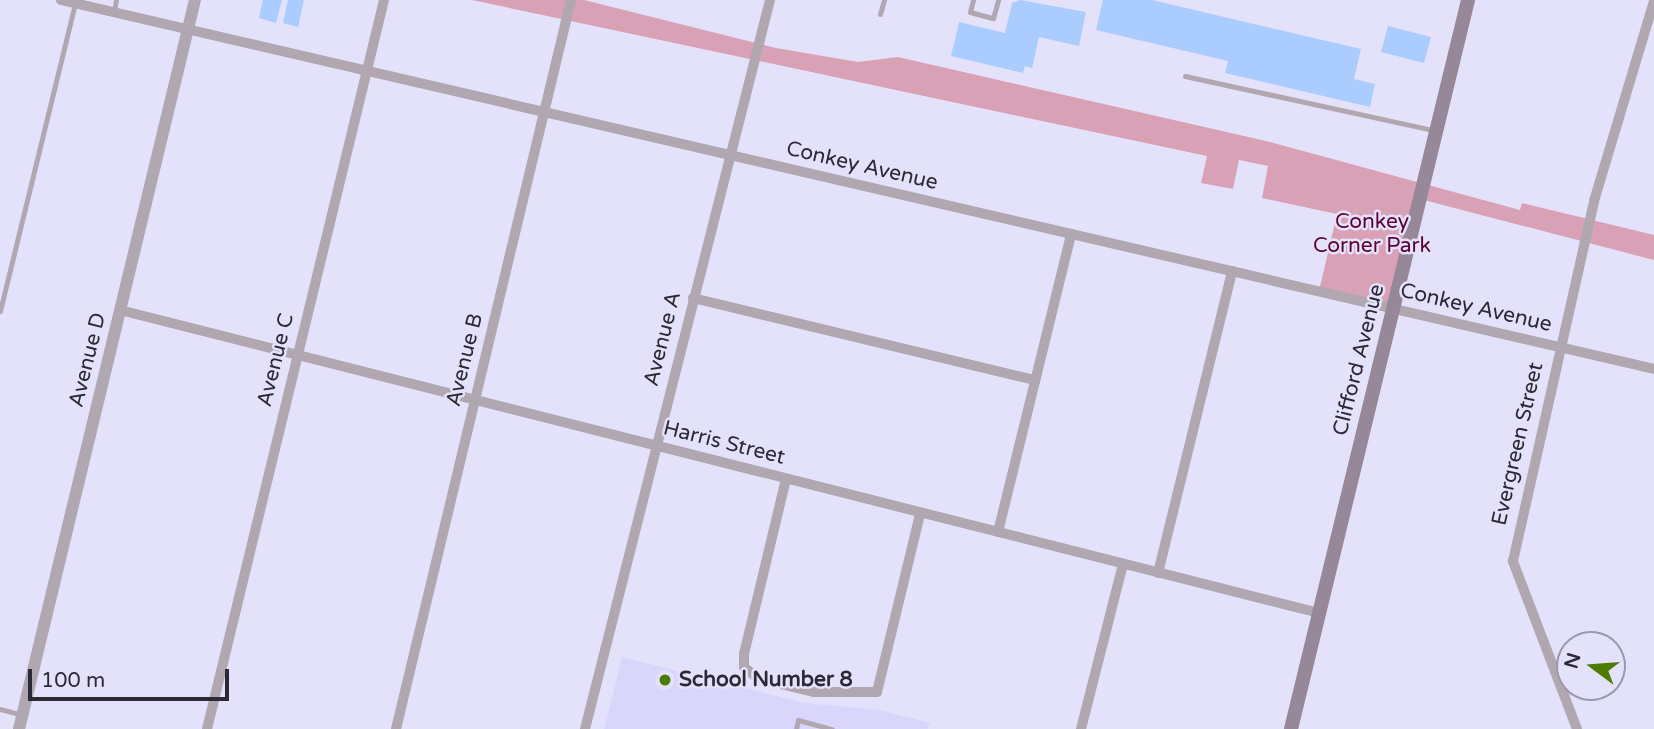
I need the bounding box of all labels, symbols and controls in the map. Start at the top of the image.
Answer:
street label: Conkey Avenue [784,136,940,196]
park label: Conkey Corner Park [1313,209,1431,259]
street label: Conkey Avenue [1398,278,1554,338]
street label: Clifford Avenue [1328,282,1390,438]
street label: Avenue A [639,289,687,389]
street label: Avenue D [64,310,112,410]
street label: Avenue C [252,311,300,409]
street label: Avenue B [441,311,489,409]
street label: Evergreen Street [1487,360,1549,528]
street label: Harris Street [661,416,787,470]
north arrow [1556,631,1626,701]
text: N [1560,650,1585,671]
scale bar [32,656,233,700]
place label: School Number 8 [679,667,853,693]
text: 100 m [41,668,105,693]
marker: School Number 8 [657,672,673,688]

